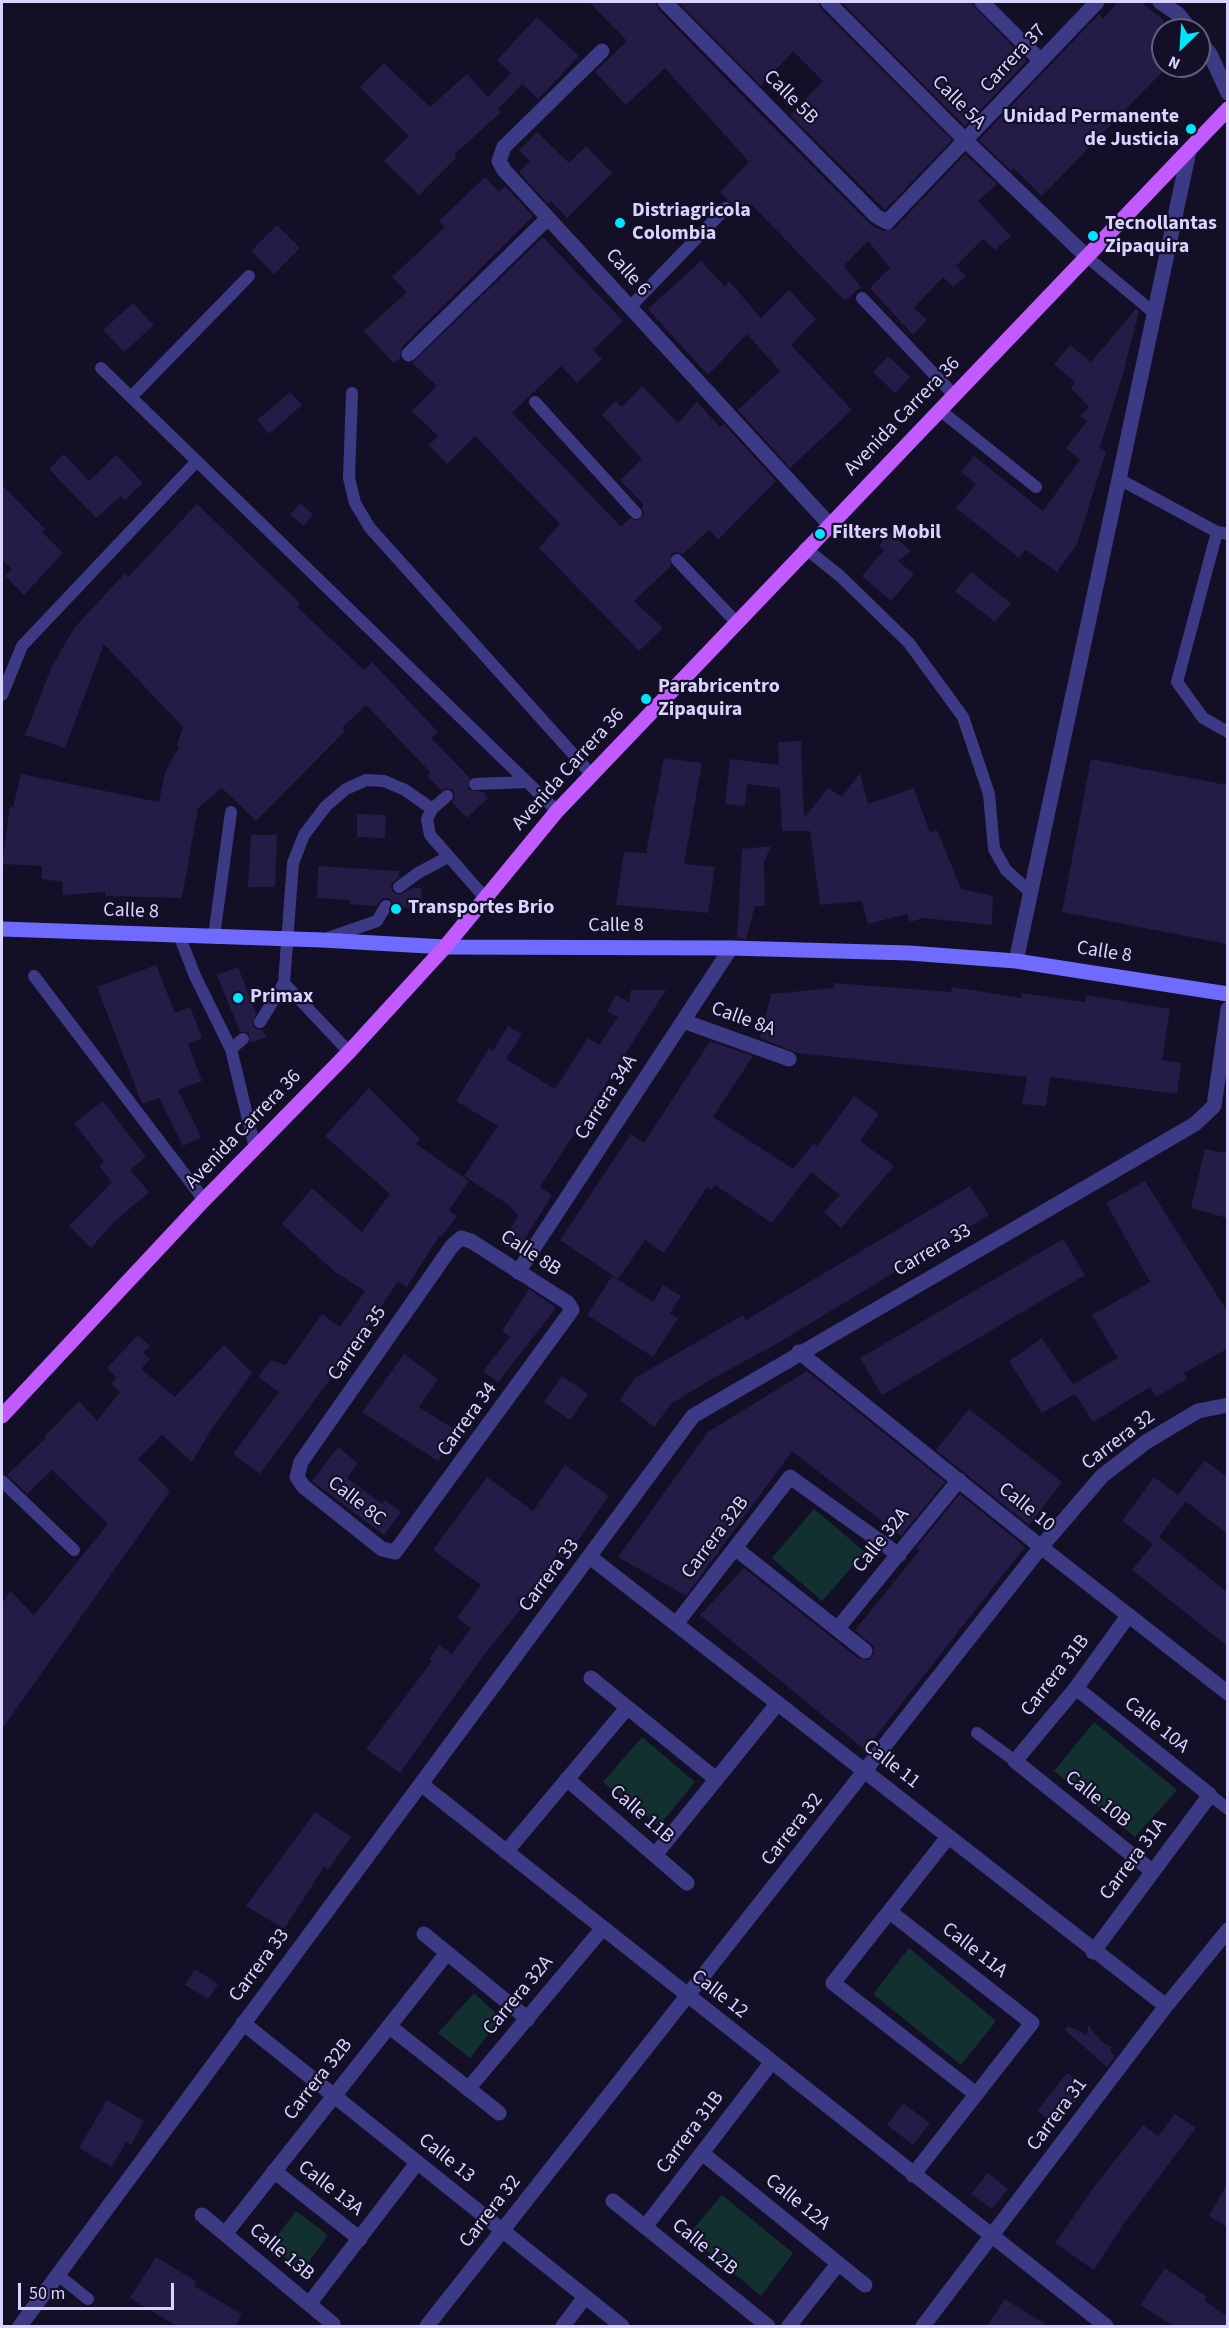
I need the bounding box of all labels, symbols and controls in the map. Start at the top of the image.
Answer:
north arrow [1151,18,1211,78]
street label: Carrera 37 [976,20,1052,98]
text: N [1165,50,1184,75]
street label: Calle 5B [758,66,822,130]
street label: Calle 5A [926,71,990,135]
place label: Unidad Permanente de Justicia [1003,106,1179,153]
marker: Unidad Permanente de Justicia [1184,122,1198,136]
place label: Distriagricola Colombia [632,200,751,247]
place label: Tecnollantas Zipaquira [1105,213,1217,260]
marker: Distriagricola Colombia [613,216,627,230]
marker: Tecnollantas Zipaquira [1086,229,1100,243]
street label: Calle 6 [599,244,655,302]
street label: Avenida Carrera 36 [840,352,966,482]
place label: Filters Mobil [832,522,941,546]
marker: Filters Mobil [813,527,827,541]
place label: Parabricentro Zipaquira [658,676,780,723]
marker: Parabricentro Zipaquira [639,692,653,706]
street label: Avenida Carrera 36 [508,704,630,836]
place label: Transportes Brio [408,897,554,921]
street label: Calle 8 [103,899,159,925]
marker: Transportes Brio [389,902,403,916]
street label: Calle 8 [588,915,644,939]
street label: Calle 8 [1075,937,1133,969]
place label: Primax [250,986,313,1010]
marker: Primax [231,991,245,1005]
street label: Calle 8A [708,997,778,1043]
street label: Carrera 34A [571,1051,643,1145]
street label: Avenida Carrera 36 [181,1065,307,1195]
street label: Carrera 33 [890,1219,976,1283]
street label: Calle 8B [495,1226,565,1282]
street label: Carrera 35 [324,1302,392,1386]
street label: Carrera 34 [433,1378,503,1462]
street label: Carrera 32 [1078,1406,1160,1476]
street label: Calle 8C [322,1472,390,1532]
street label: Calle 10 [993,1478,1059,1538]
street label: Carrera 32B [677,1492,755,1584]
street label: Calle 32A [849,1504,915,1578]
street label: Carrera 33 [515,1535,585,1617]
street label: Carrera 31B [1017,1630,1095,1722]
street label: Calle 10A [1119,1693,1193,1759]
street label: Calle 11 [858,1735,924,1795]
street label: Calle 10B [1059,1766,1135,1834]
street label: Calle 11B [604,1781,678,1849]
street label: Carrera 32 [757,1789,829,1871]
street label: Carrera 31A [1095,1814,1173,1906]
street label: Calle 11A [937,1918,1011,1984]
street label: Carrera 33 [225,1925,295,2007]
street label: Carrera 32A [479,1951,559,2041]
street label: Calle 12 [686,1965,752,2025]
street label: Carrera 32B [280,2034,358,2126]
street label: Carrera 31 [1023,2074,1093,2156]
street label: Carrera 31B [652,2087,730,2179]
street label: Calle 13 [413,2129,479,2189]
street label: Calle 13A [293,2156,367,2222]
street label: Calle 12A [760,2170,834,2236]
street label: Carrera 32 [455,2171,527,2253]
street label: Calle 12B [666,2214,742,2282]
street label: Calle 13B [244,2219,318,2287]
scale bar [21,2271,177,2309]
text: 50 m [29,2281,65,2306]

